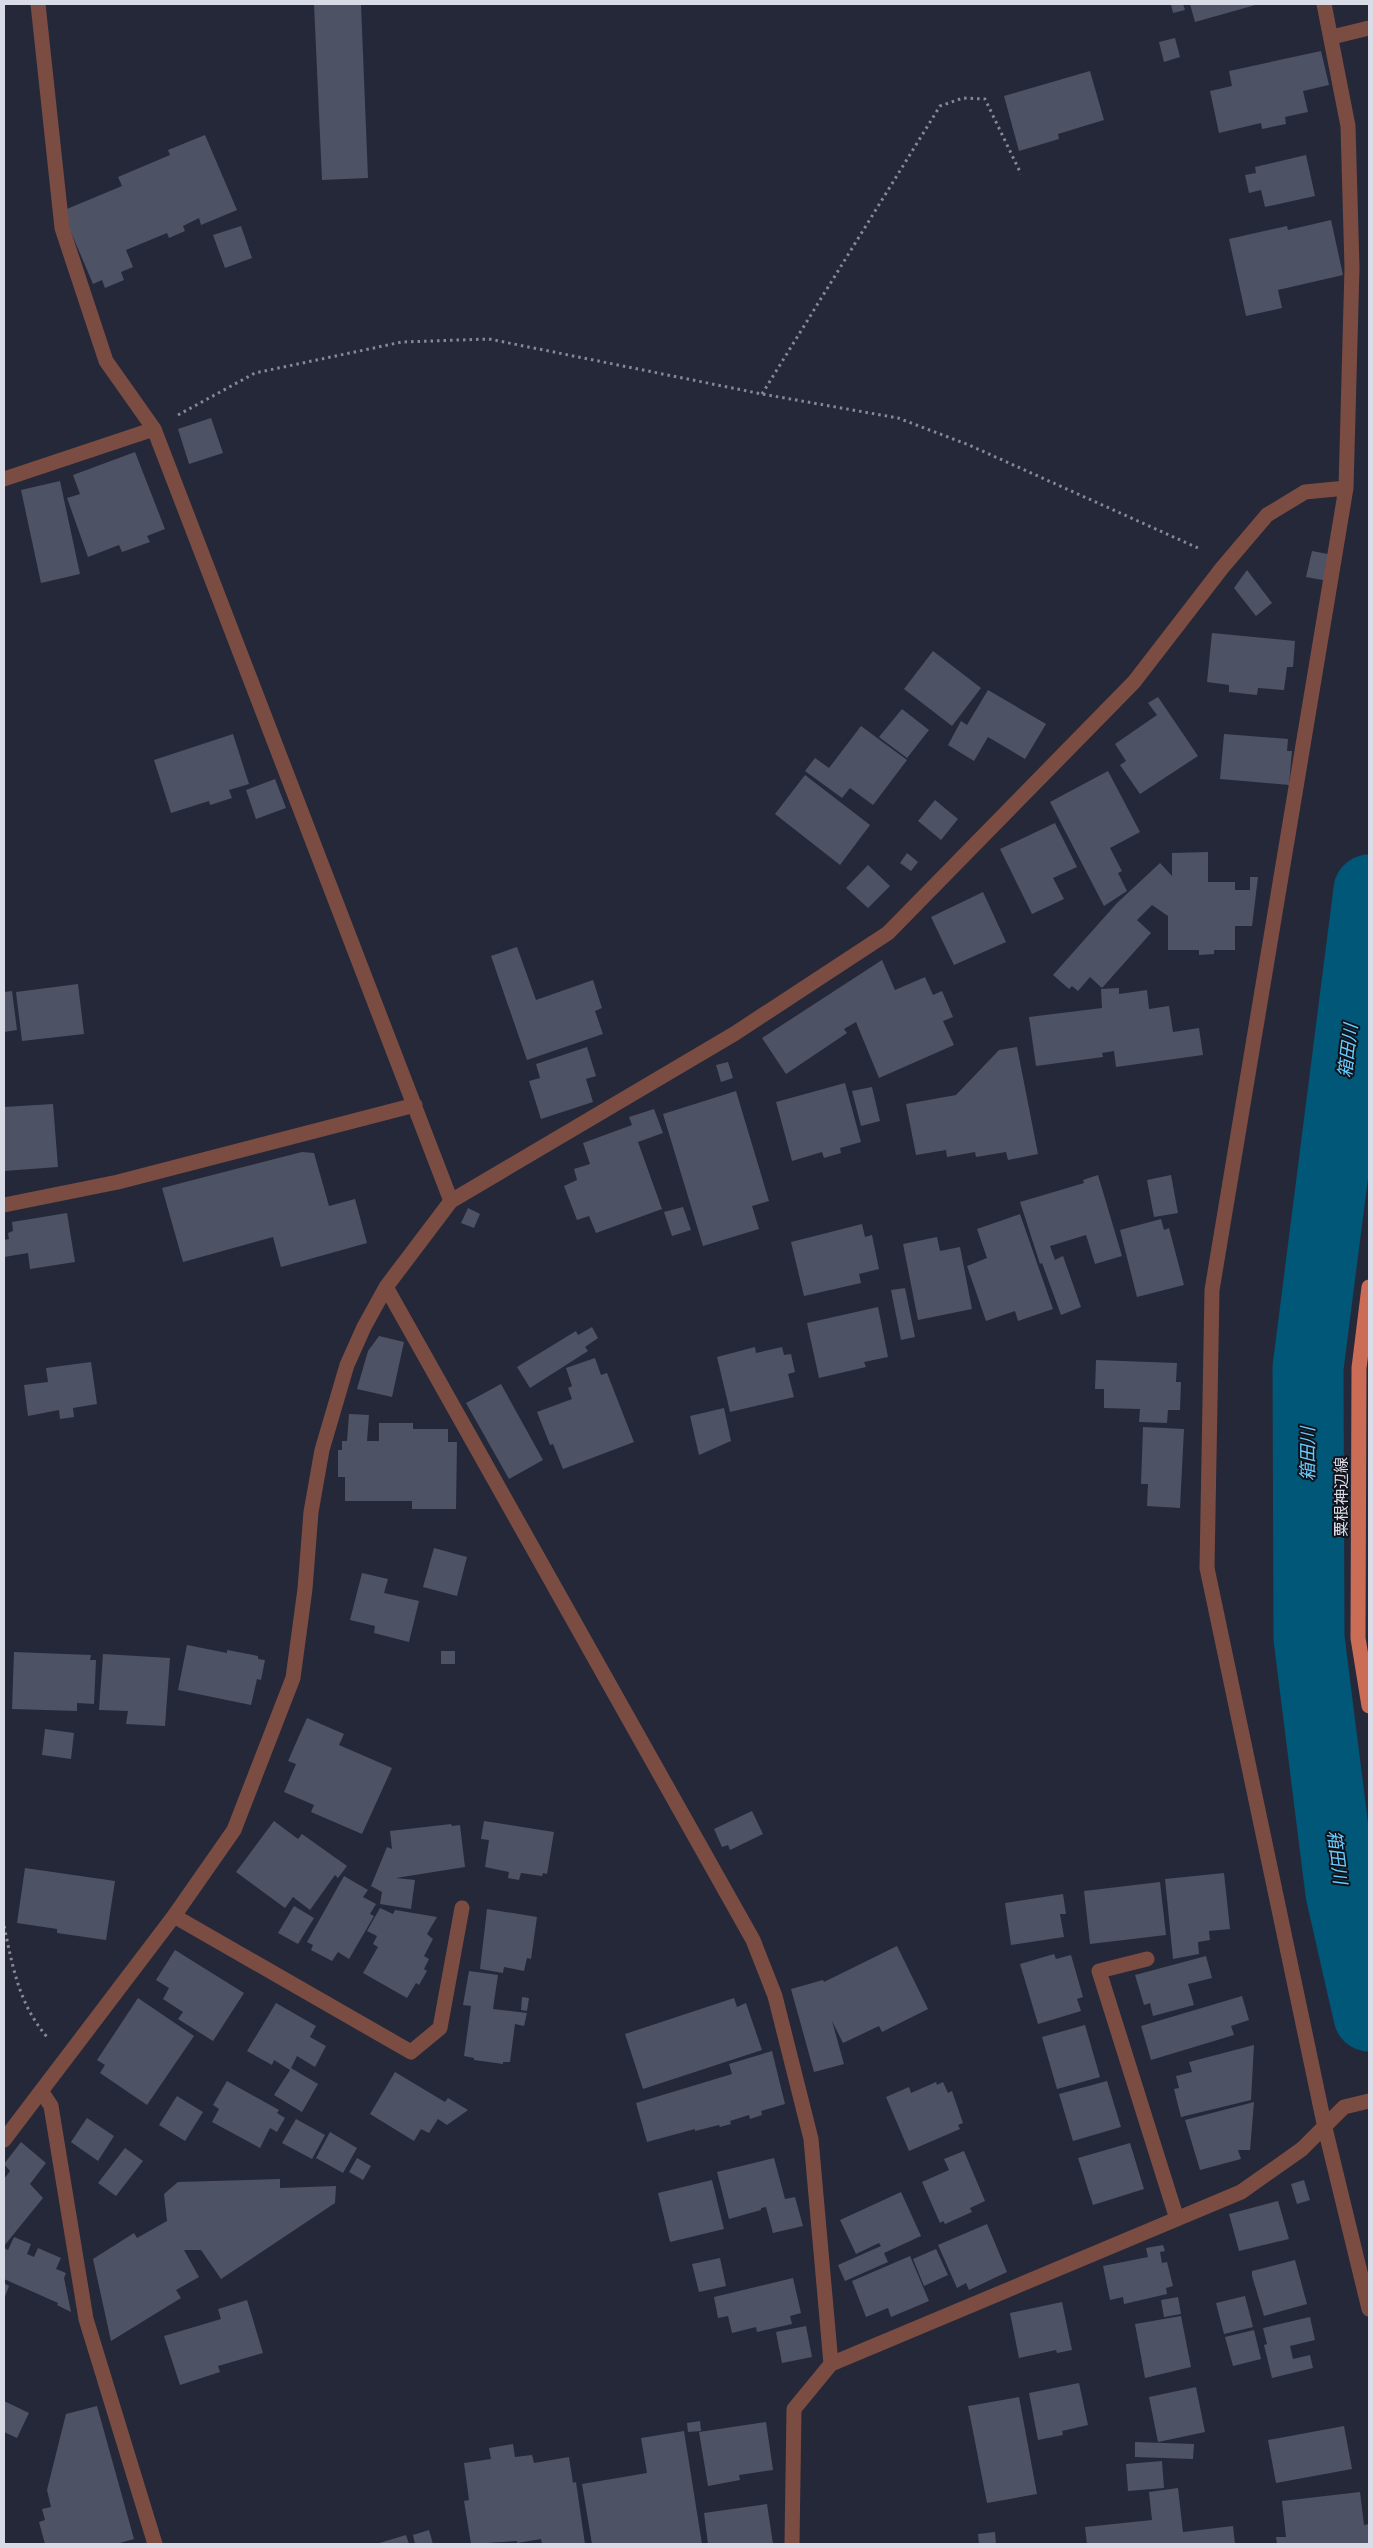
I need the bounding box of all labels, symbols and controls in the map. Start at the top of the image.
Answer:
water label: 箱田川 [1334,1021,1362,1079]
water label: 箱田川 [1297,1425,1319,1481]
street label: 粟根神辺線 [1332,1457,1351,1537]
water label: 箱田川 [1323,1829,1351,1887]

